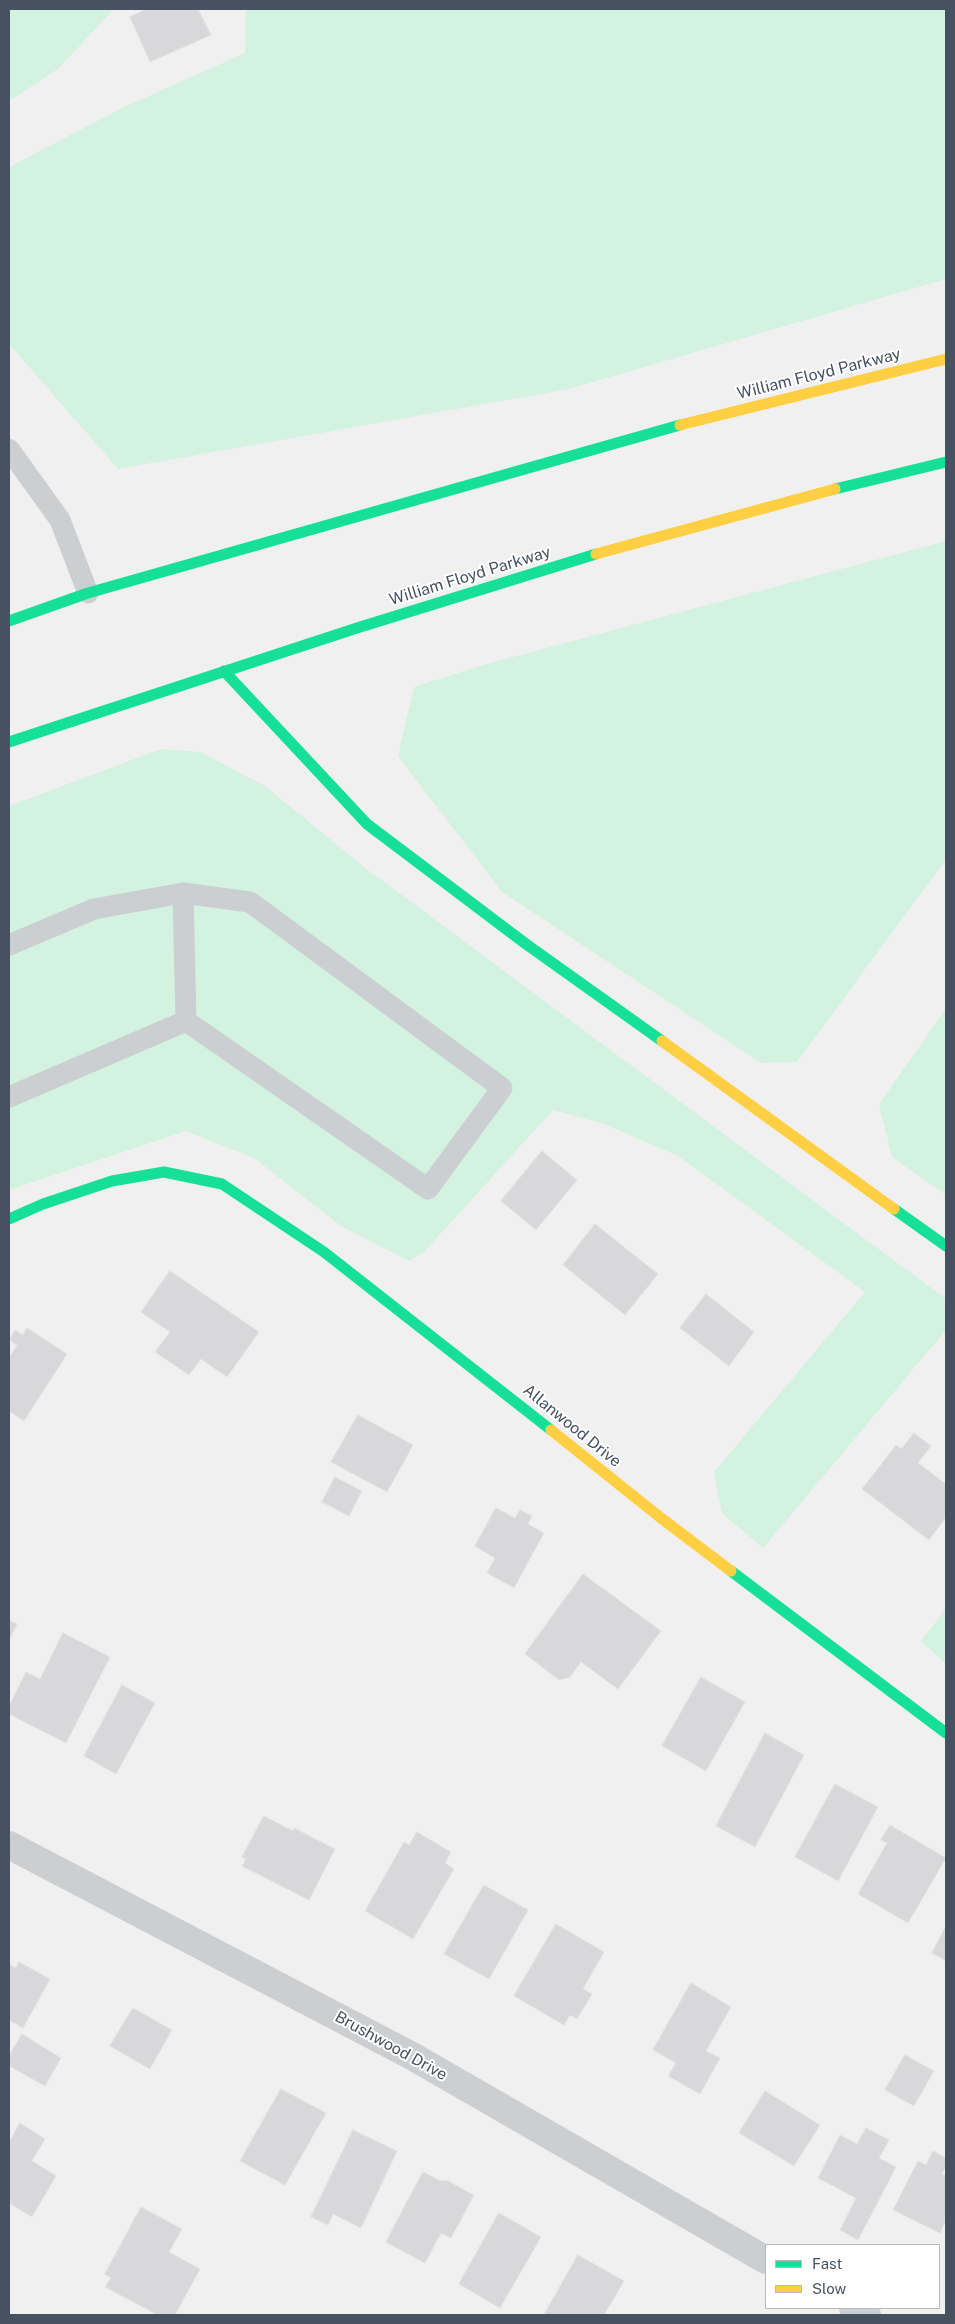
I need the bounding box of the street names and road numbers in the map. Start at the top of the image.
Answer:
street label: William Floyd Parkway [735,344,903,404]
street label: William Floyd Parkway [387,542,553,610]
street label: Allanwood Drive [519,1381,625,1471]
street label: Brushwood Drive [331,2007,451,2085]

